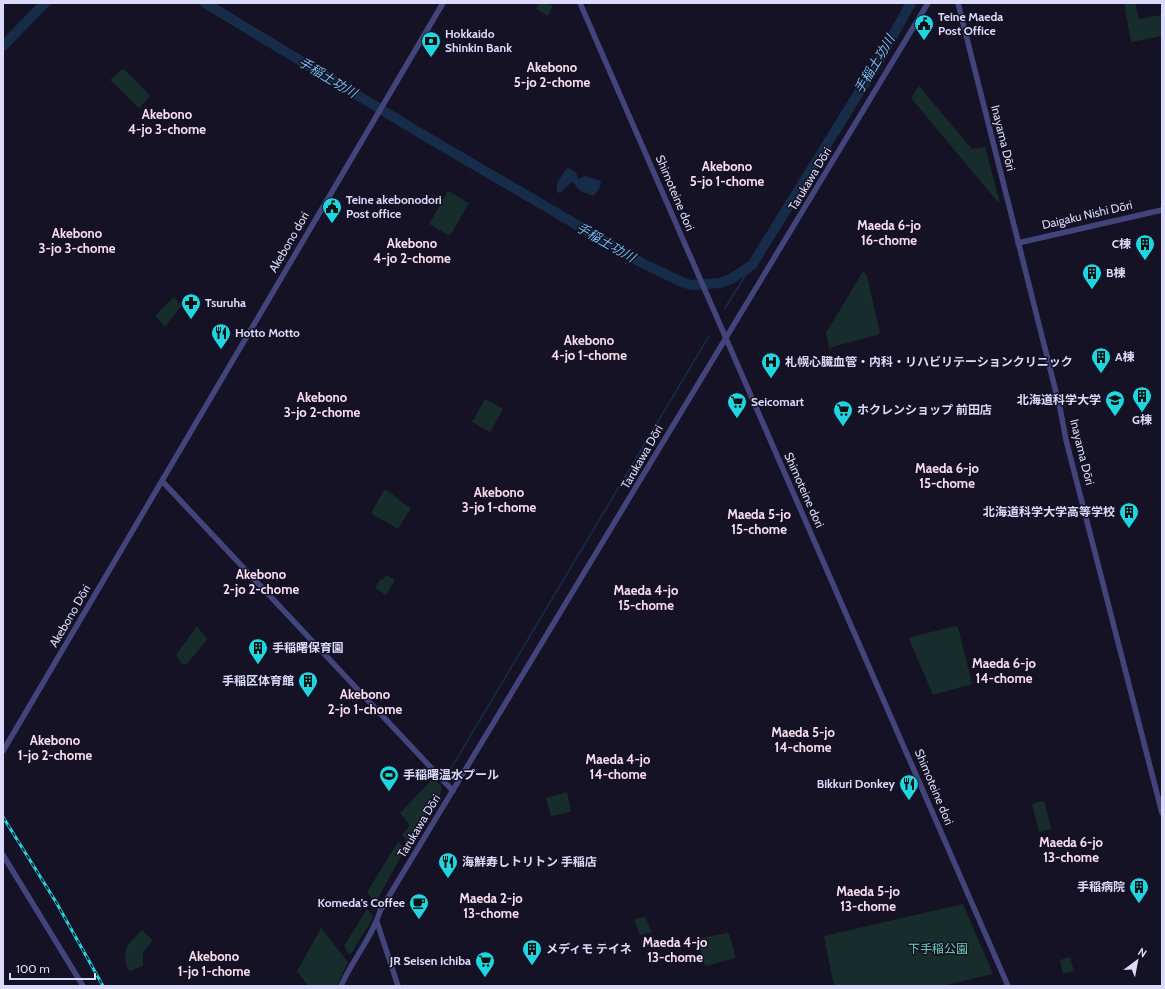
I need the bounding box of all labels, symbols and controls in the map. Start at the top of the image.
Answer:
place label: Teine Maeda Post Office [938,9,1003,38]
public building icon: Teine Maeda Post Office [913,13,935,41]
place label: Hokkaido Shinkin Bank [445,26,512,55]
bank icon: Hokkaido Shinkin Bank [420,30,442,58]
water label: 手稲土功川 [850,30,899,96]
water label: 手稲土功川 [296,53,362,102]
district label: Akebono 5-jo 2-chome [514,59,591,90]
street label: Inayama Dōri [988,103,1019,172]
district label: Akebono 4-jo 3-chome [128,106,206,137]
street label: Tarukawa Dōri [785,144,834,213]
street label: Shimoteine dori [653,153,698,233]
district label: Akebono 5-jo 1-chome [690,158,765,189]
place label: Teine akebonodori Post office [346,192,442,221]
public building icon: Teine akebonodori Post office [321,196,343,224]
street label: Daigaku Nishi Dōri [1040,197,1134,232]
street label: Akebono dori [265,209,312,275]
district label: Maeda 6-jo 16-chome [857,217,922,248]
water label: 手稲土功川 [574,219,640,266]
district label: Akebono 3-jo 3-chome [39,225,116,256]
building icon: C棟 [1134,233,1156,261]
district label: Akebono 4-jo 2-chome [373,235,451,266]
place label: C棟 [1112,236,1131,251]
building icon: B棟 [1081,262,1103,290]
place label: B棟 [1106,265,1126,280]
pharmacy icon: Tsuruha [180,292,202,320]
place label: Tsuruha [205,295,246,310]
restaurant icon: Hotto Motto [210,322,232,350]
place label: Hotto Motto [235,325,300,340]
district label: Akebono 4-jo 1-chome [551,332,627,363]
building icon: A棟 [1090,346,1112,374]
place label: A棟 [1115,349,1135,364]
hospital icon: 札幌心臓血管・内科・リハビリテーションクリニック [760,351,782,379]
place label: 札幌心臓血管・内科・リハビリテーションクリニック [785,354,1073,369]
building icon: G棟 [1131,385,1153,413]
district label: Akebono 3-jo 2-chome [284,389,361,420]
school or university icon: 北海道科学大学 [1104,389,1126,417]
supermarket icon: Seicomart [726,391,748,419]
place label: 北海道科学大学 [1017,392,1101,407]
place label: Seicomart [751,394,804,409]
supermarket icon: ホクレンショップ 前田店 [832,399,854,427]
place label: ホクレンショップ 前田店 [857,402,992,417]
place label: G棟 [1132,412,1152,427]
street label: Inayama Dōri [1067,417,1098,486]
street label: Tarukawa Dōri [617,422,666,491]
street label: Shimoteine dori [781,450,828,530]
district label: Maeda 6-jo 15-chome [915,460,980,491]
district label: Akebono 3-jo 1-chome [462,484,537,515]
building icon: 北海道科学大学高等学校 [1118,501,1140,529]
place label: 北海道科学大学高等学校 [983,504,1115,519]
district label: Maeda 5-jo 15-chome [727,506,791,537]
district label: Akebono 2-jo 2-chome [223,566,299,597]
street label: Akebono Dōri [46,582,93,650]
district label: Maeda 4-jo 15-chome [614,582,679,613]
building icon: 手稲曙保育園 [247,637,269,665]
place label: 手稲曙保育園 [272,640,344,655]
district label: Maeda 6-jo 14-chome [972,655,1037,686]
building icon: 手稲区体育館 [297,670,319,698]
place label: 手稲区体育館 [222,673,294,688]
district label: Akebono 2-jo 1-chome [328,686,402,717]
district label: Maeda 5-jo 14-chome [771,724,835,755]
district label: Akebono 1-jo 2-chome [18,732,92,763]
street label: Shimoteine dori [912,747,957,827]
district label: Maeda 4-jo 14-chome [586,751,651,782]
sports icon: 手稲曙温水プール [378,764,400,792]
place label: 手稲曙温水プール [403,767,499,782]
restaurant icon: Bikkuri Donkey [898,773,920,801]
place label: Bikkuri Donkey [817,776,896,791]
street label: Tarukawa Dōri [394,791,443,860]
district label: Maeda 6-jo 13-chome [1039,834,1104,865]
restaurant icon: 海鮮寿しトリトン 手稲店 [437,851,459,879]
place label: 海鮮寿しトリトン 手稲店 [462,854,597,869]
building icon: 手稲病院 [1128,876,1150,904]
place label: 手稲病院 [1077,879,1125,894]
district label: Maeda 5-jo 13-chome [836,883,900,914]
district label: Maeda 2-jo 13-chome [459,890,523,921]
cafe icon: Komeda's Coffee [408,892,430,920]
place label: Komeda's Coffee [318,895,405,910]
district label: Maeda 4-jo 13-chome [643,934,708,965]
building icon: メディモ テイネ [521,938,543,966]
place label: メディモ テイネ [546,941,632,956]
park label: 下手稲公園 [908,941,968,956]
north arrow [1117,941,1157,981]
text: N [1135,945,1149,961]
district label: Akebono 1-jo 1-chome [178,948,250,979]
supermarket icon: JR Seisen Ichiba [474,950,496,978]
place label: JR Seisen Ichiba [389,953,471,968]
scale bar [10,955,95,981]
text: 100 m [16,961,50,976]

